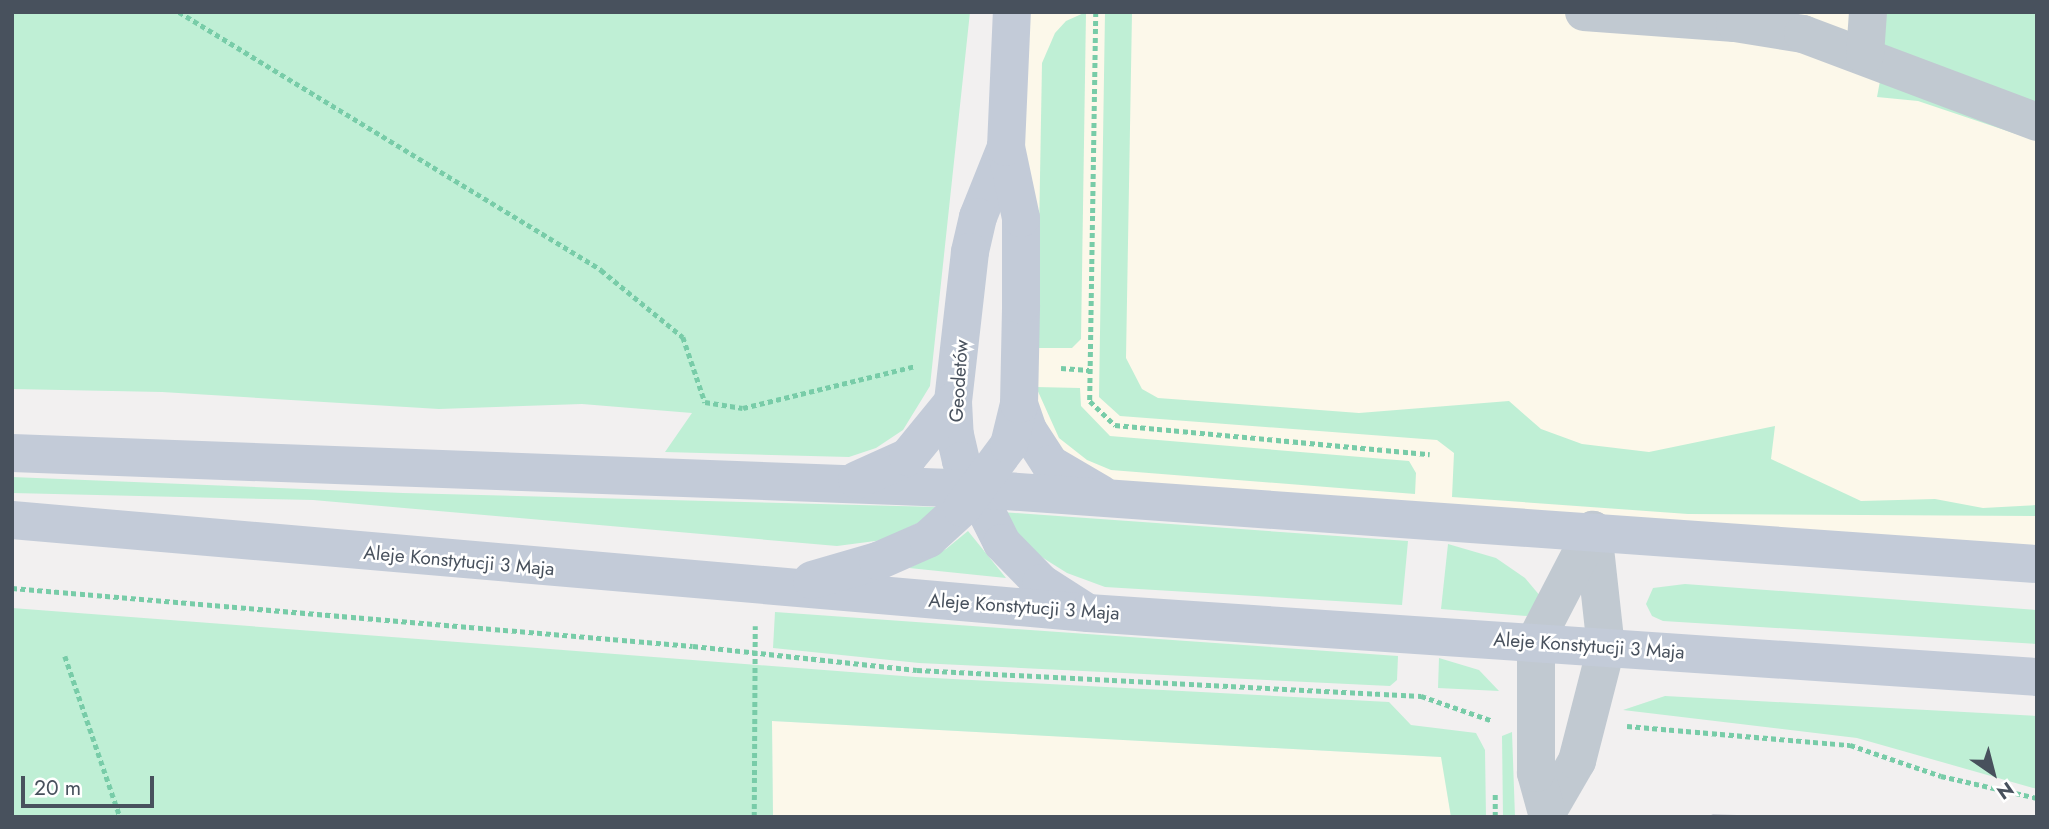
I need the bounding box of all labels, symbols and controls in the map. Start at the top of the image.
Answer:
street label: Geodetów [945,339,973,423]
street label: Aleje Konstytucji 3 Maja [363,541,555,581]
street label: Aleje Konstytucji 3 Maja [928,589,1120,625]
street label: Aleje Konstytucji 3 Maja [1493,628,1685,664]
north arrow [1958,738,2028,808]
scale bar [24,762,158,806]
text: 20 m [34,773,81,803]
text: N [1991,775,2019,806]

